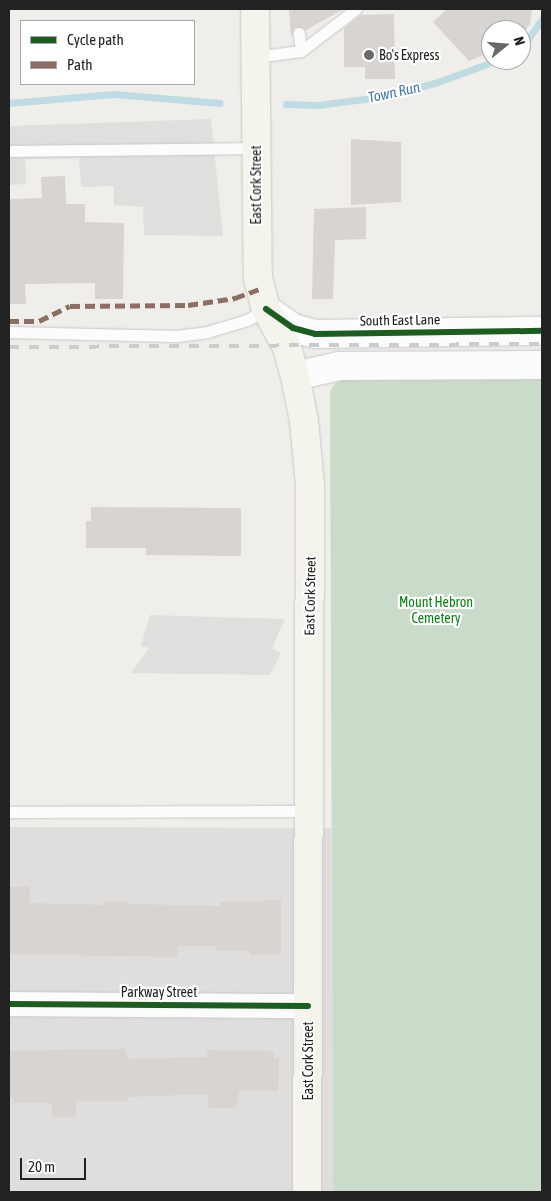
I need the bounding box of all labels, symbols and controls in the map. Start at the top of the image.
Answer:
legend [20,20,195,85]
north arrow [481,20,531,70]
text: Cycle path [67,31,124,48]
text: N [511,35,528,47]
place label: Bo's Express [379,47,439,63]
marker: Bo's Express [363,49,375,61]
text: Path [67,56,93,73]
water label: Town Run [366,78,422,106]
street label: East Cork Street [248,145,264,225]
street label: South East Lane [360,311,440,329]
street label: East Cork Street [301,556,319,636]
park label: Mount Hebron Cemetery [399,594,473,626]
street label: Parkway Street [121,984,197,1000]
street label: East Cork Street [300,1021,316,1101]
scale bar [22,1148,89,1180]
text: 20 m [28,1158,55,1175]

